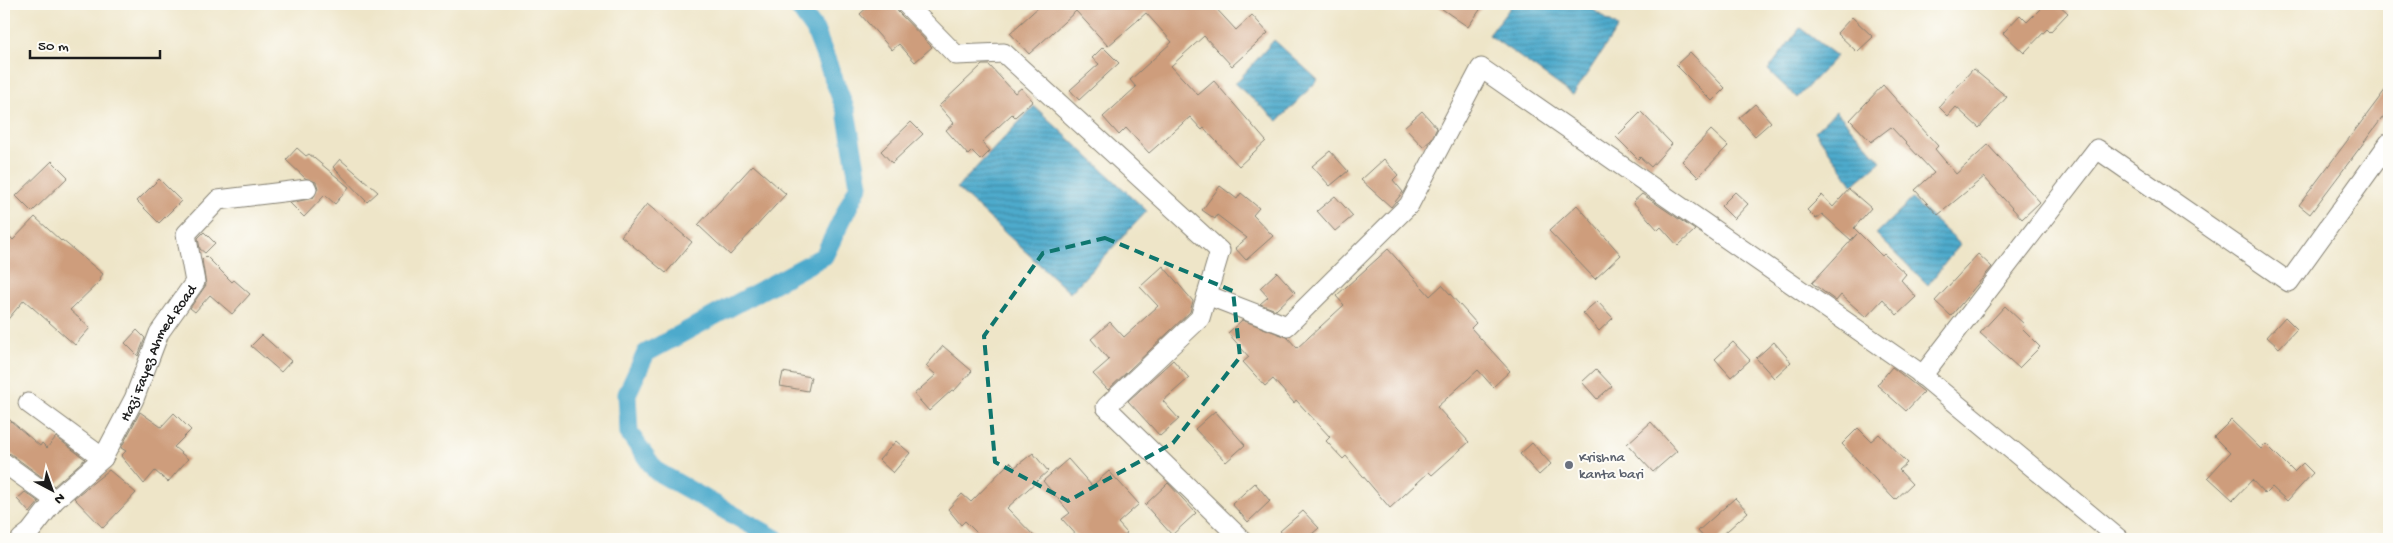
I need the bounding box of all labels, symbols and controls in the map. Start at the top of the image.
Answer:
scale bar [30,28,160,60]
text: 50 m [38,38,69,56]
street label: Hazi Fayez Ahmed Road [117,281,202,425]
place label: Krishna kanta bari [1579,449,1644,484]
marker: Krishna kanta bari [1563,459,1575,471]
north arrow [28,466,78,516]
text: N [50,489,68,507]

